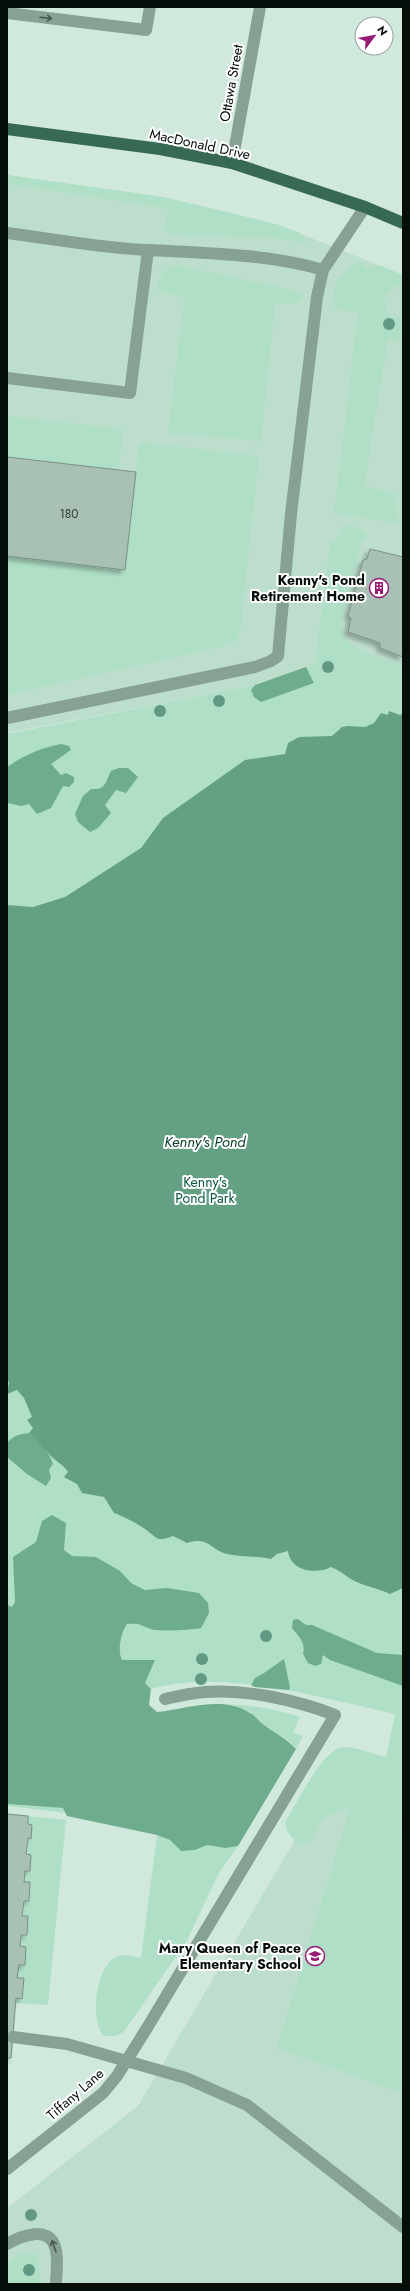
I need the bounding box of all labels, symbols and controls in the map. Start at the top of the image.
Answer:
one-way arrow [39,14,52,21]
north arrow [354,16,394,56]
text: N [373,23,392,39]
street label: Ottawa Street [214,42,248,123]
street label: MacDonald Drive [148,124,252,164]
house number: 180 [59,505,79,523]
place label: Kenny's Pond Retirement Home [251,570,365,606]
building icon: Kenny's Pond Retirement Home [368,577,390,599]
water label: Kenny's Pond [164,1131,246,1153]
park label: Kenny's Pond Park [175,1172,236,1208]
place label: Mary Queen of Peace Elementary School [159,1938,301,1974]
school or university icon: Mary Queen of Peace Elementary School [304,1945,326,1967]
street label: Tiffany Lane [42,2063,108,2125]
one-way arrow [50,2239,57,2252]

